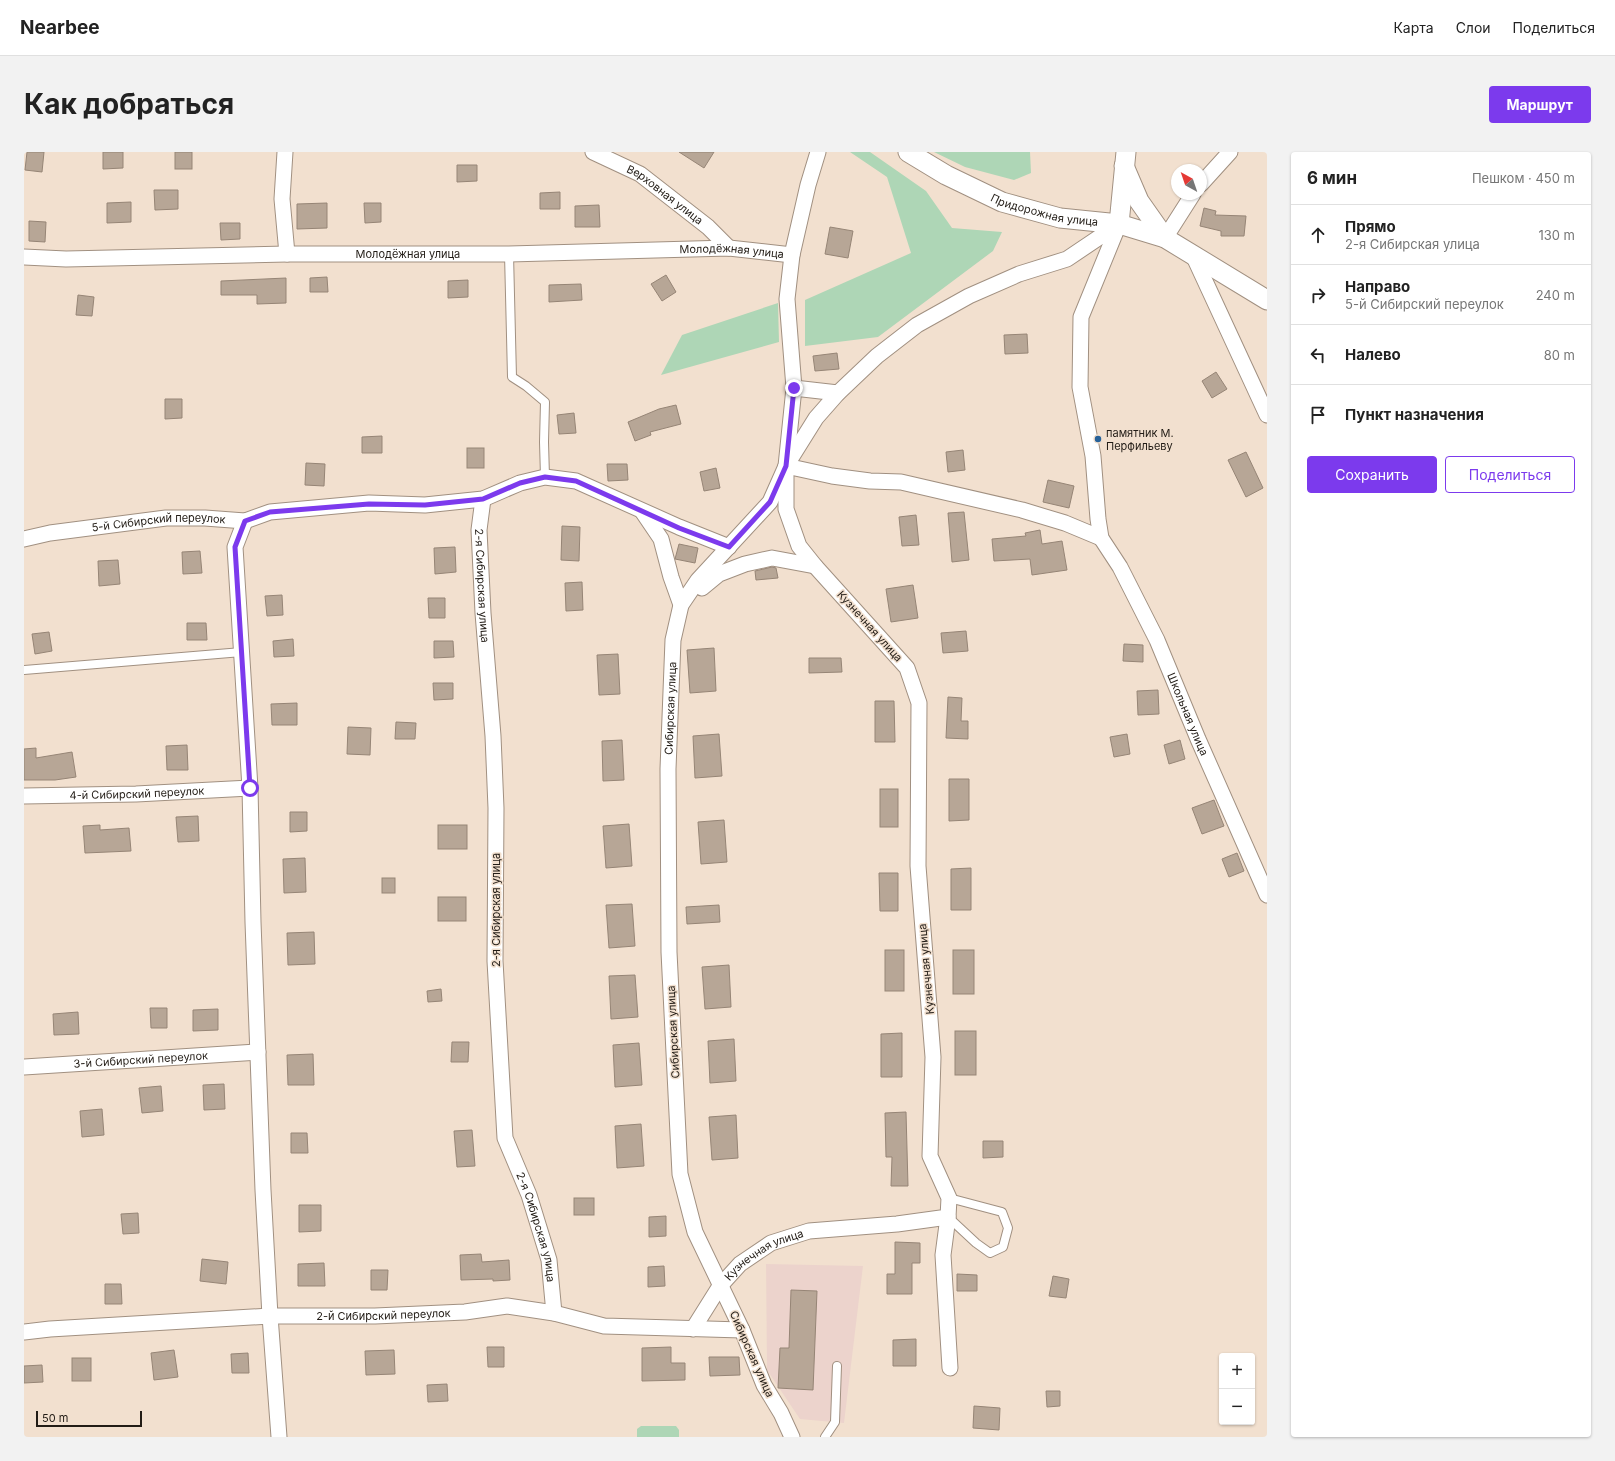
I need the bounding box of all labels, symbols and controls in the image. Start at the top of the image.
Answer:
text: Nearbee [20,16,100,39]
text: Карта [1393,19,1434,36]
text: Слои [1456,19,1491,36]
text: Поделиться [1513,19,1595,36]
button: Маршрут [1489,86,1591,123]
text: Как добраться [24,87,234,121]
street label: Верховная улица [624,162,706,228]
north arrow [1171,164,1207,200]
text: 6 мин [1307,168,1357,188]
text: Пешком · 450 m [1472,170,1575,186]
street label: Придорожная улица [988,191,1099,229]
text: Прямо [1345,217,1396,236]
icon: ahead [1307,224,1329,246]
text: 130 m [1538,227,1575,243]
text: 2-я Сибирская улица [1345,236,1480,252]
street label: Молодёжная улица [679,241,785,261]
street label: Молодёжная улица [356,247,460,261]
text: Направо [1345,277,1410,296]
icon: right [1307,284,1329,306]
text: 240 m [1536,287,1575,303]
text: 5-й Сибирский переулок [1345,296,1504,312]
icon: left [1307,344,1329,366]
text: Налево [1345,345,1401,364]
text: 80 m [1544,347,1575,363]
route end [785,379,803,397]
icon: arrive [1307,404,1329,426]
text: Пункт назначения [1345,405,1484,424]
place label: памятник М. Перфильеву [1106,426,1174,453]
marker: памятник М. Перфильеву [1093,434,1103,444]
button: Сохранить [1307,456,1437,493]
button: Поделиться [1445,456,1575,493]
street label: 5-й Сибирский переулок [91,511,226,535]
street label: 2-я Сибирская улица [472,528,492,643]
street label: Кузнечная улица [834,588,906,664]
street label: Сибирская улица [662,661,679,755]
street label: Школьная улица [1164,671,1211,758]
route start [241,779,259,797]
street label: 4-й Сибирский переулок [69,783,205,802]
street label: 2-я Сибирская улица [489,853,503,967]
street label: Кузнечная улица [915,923,937,1015]
street label: Сибирская улица [664,985,682,1079]
street label: 3-й Сибирский переулок [73,1048,208,1071]
street label: 2-я Сибирская улица [513,1170,558,1283]
street label: Кузнечная улица [721,1226,805,1284]
street label: 2-й Сибирский переулок [316,1306,451,1323]
street label: Сибирская улица [727,1309,777,1399]
map controls [1219,1353,1255,1425]
button: + [1219,1353,1255,1389]
button: − [1219,1389,1255,1425]
scale bar [36,1409,142,1428]
text: 50 m [42,1411,68,1425]

